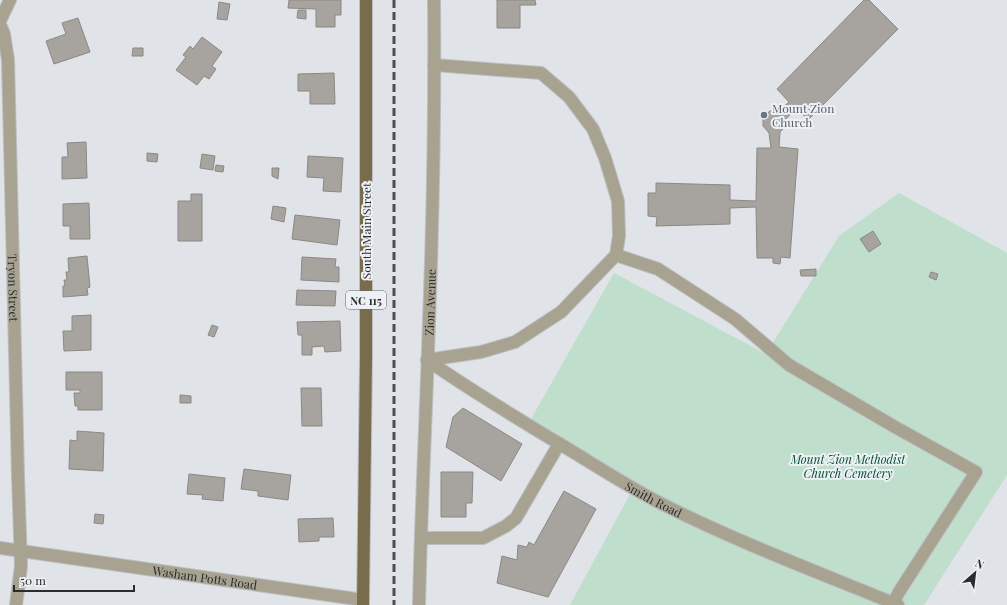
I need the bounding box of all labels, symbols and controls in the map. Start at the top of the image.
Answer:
place label: Mount Zion Church [772,100,834,130]
marker: Mount Zion Church [759,110,769,120]
street label: South Main Street [358,182,374,279]
street label: Tryon Street [5,254,22,323]
street label: Zion Avenue [421,269,439,336]
road number: NC 115 [346,291,386,309]
park label: Mount Zion Methodist Church Cemetery [790,451,906,481]
street label: Smith Road [622,477,685,521]
north arrow [955,553,995,593]
text: N [973,555,987,572]
street label: Washam Potts Road [151,562,258,593]
scale bar [14,567,134,593]
text: 50 m [20,572,46,588]

